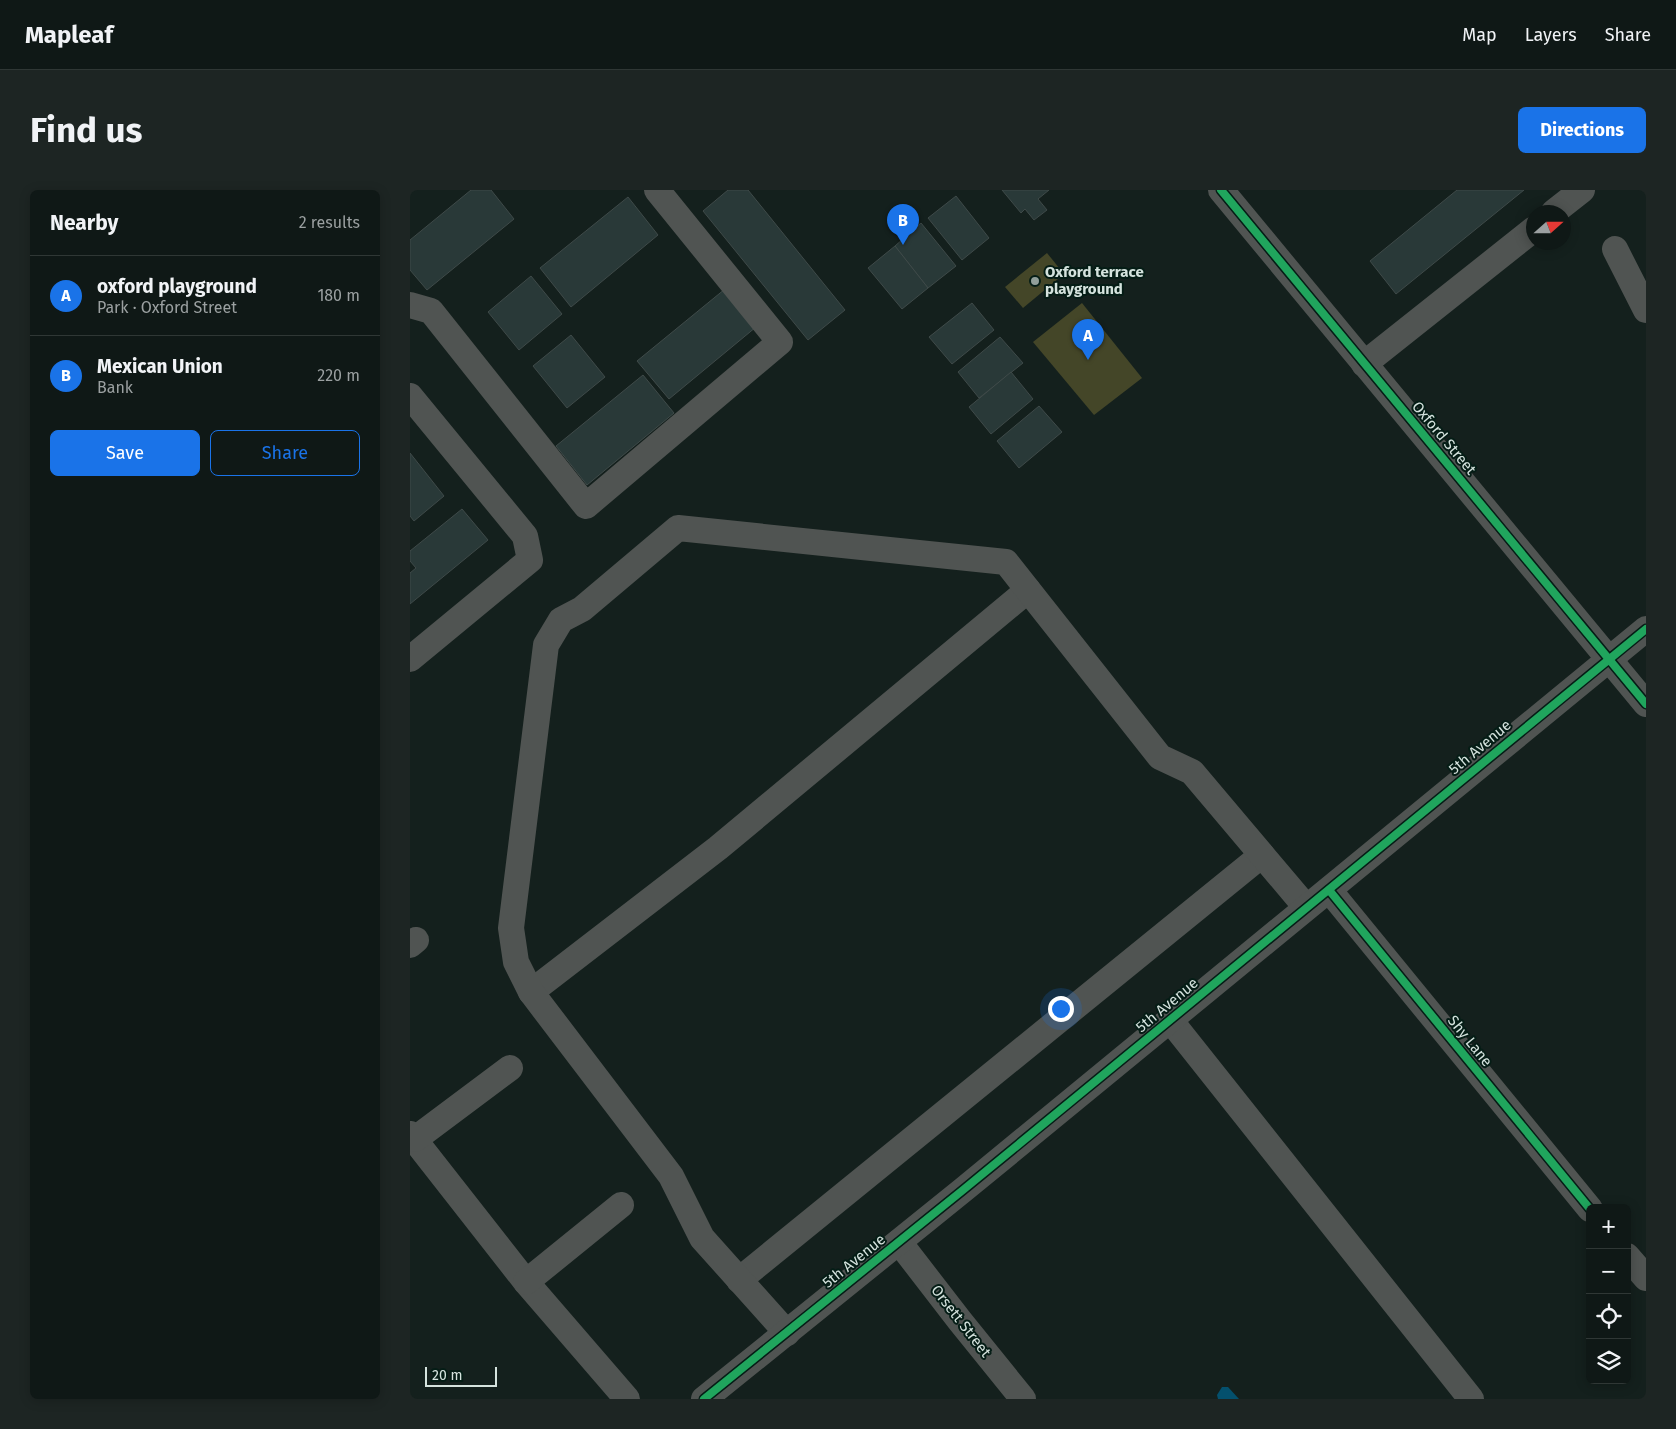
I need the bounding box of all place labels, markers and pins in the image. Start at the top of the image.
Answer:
pin: B [887,204,919,245]
place label: Oxford terrace playground [1045,263,1144,298]
marker: Oxford terrace playground [1029,275,1041,287]
pin: A [1072,319,1104,360]

